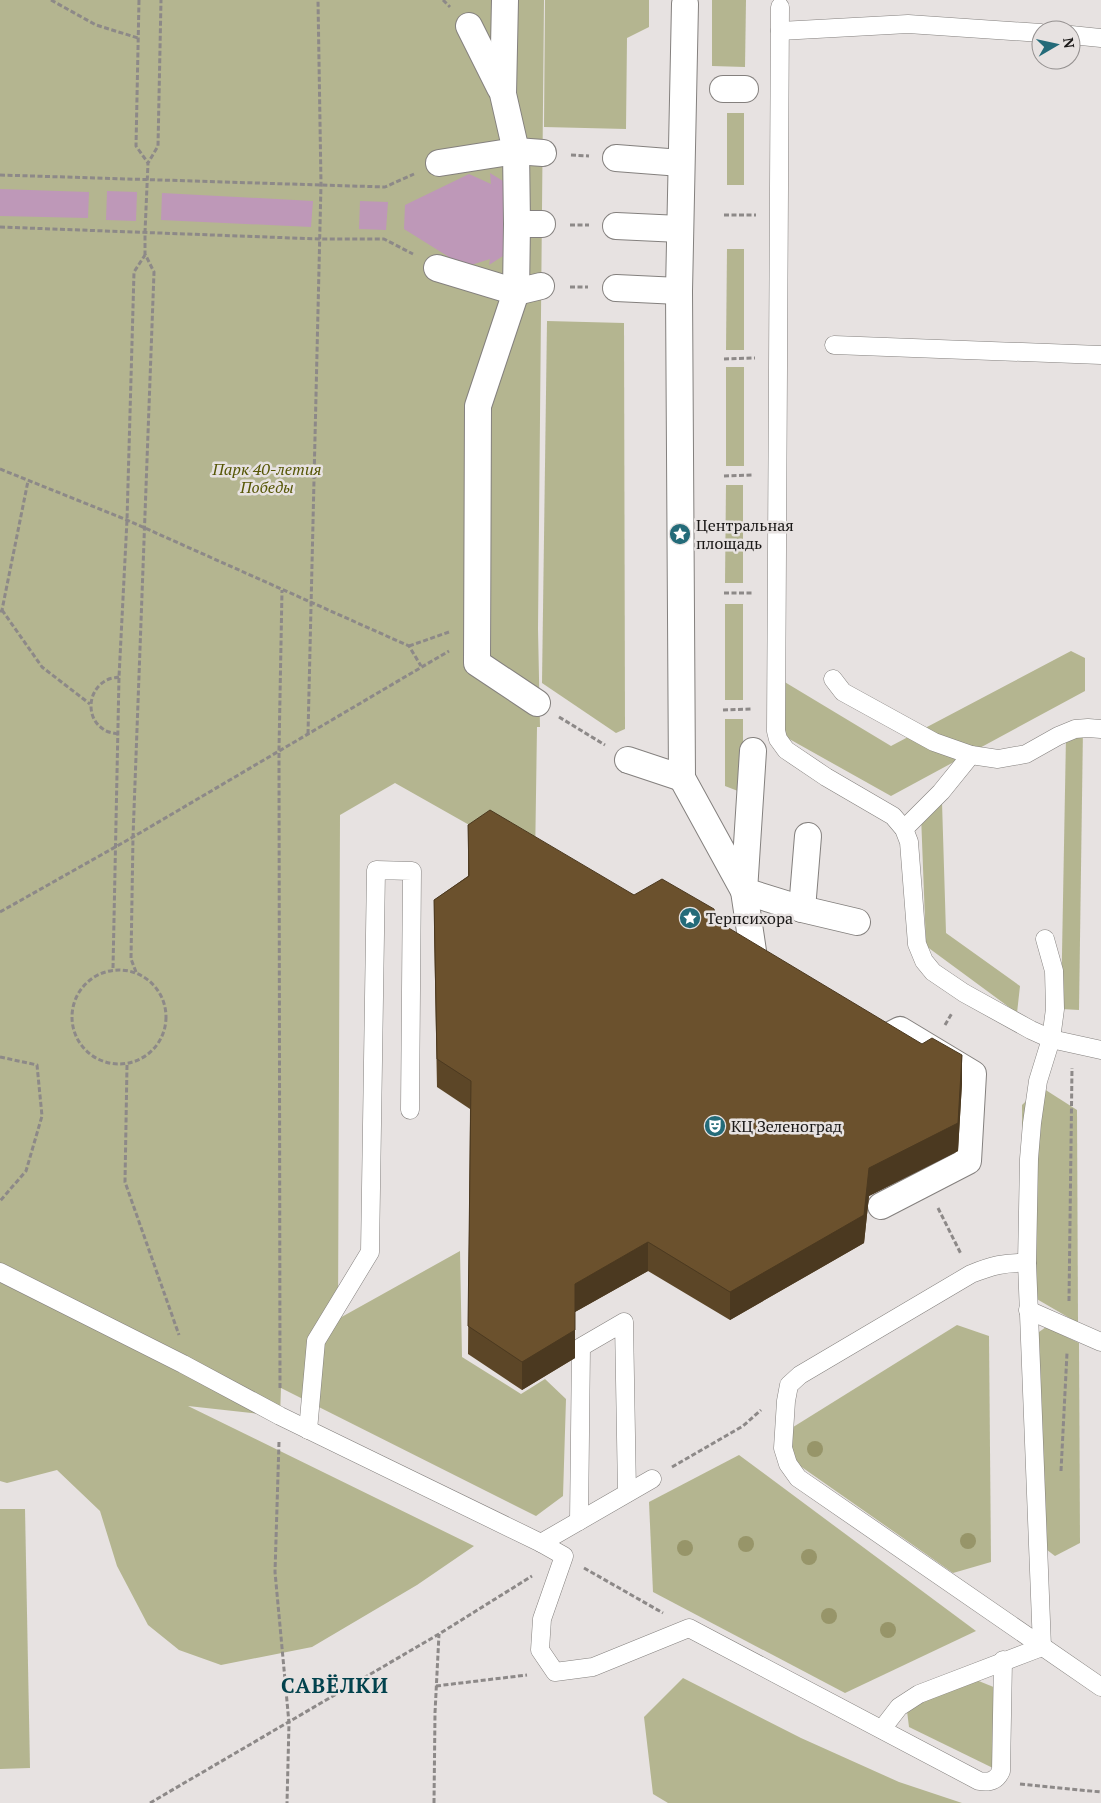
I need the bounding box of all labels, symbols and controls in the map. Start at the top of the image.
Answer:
north arrow [1031,20,1081,70]
text: N [1059,36,1080,50]
park label: Парк 40-летия Победы [211,458,322,498]
place label: Центральная площадь [696,514,794,554]
place icon: Центральная площадь [668,522,692,546]
place icon: Терпсихора [678,906,702,930]
place label: Терпсихора [706,907,793,929]
theatre icon: КЦ Зеленоград [703,1114,727,1138]
place label: КЦ Зеленоград [731,1115,842,1137]
district label: САВЁЛКИ [281,1671,389,1699]

